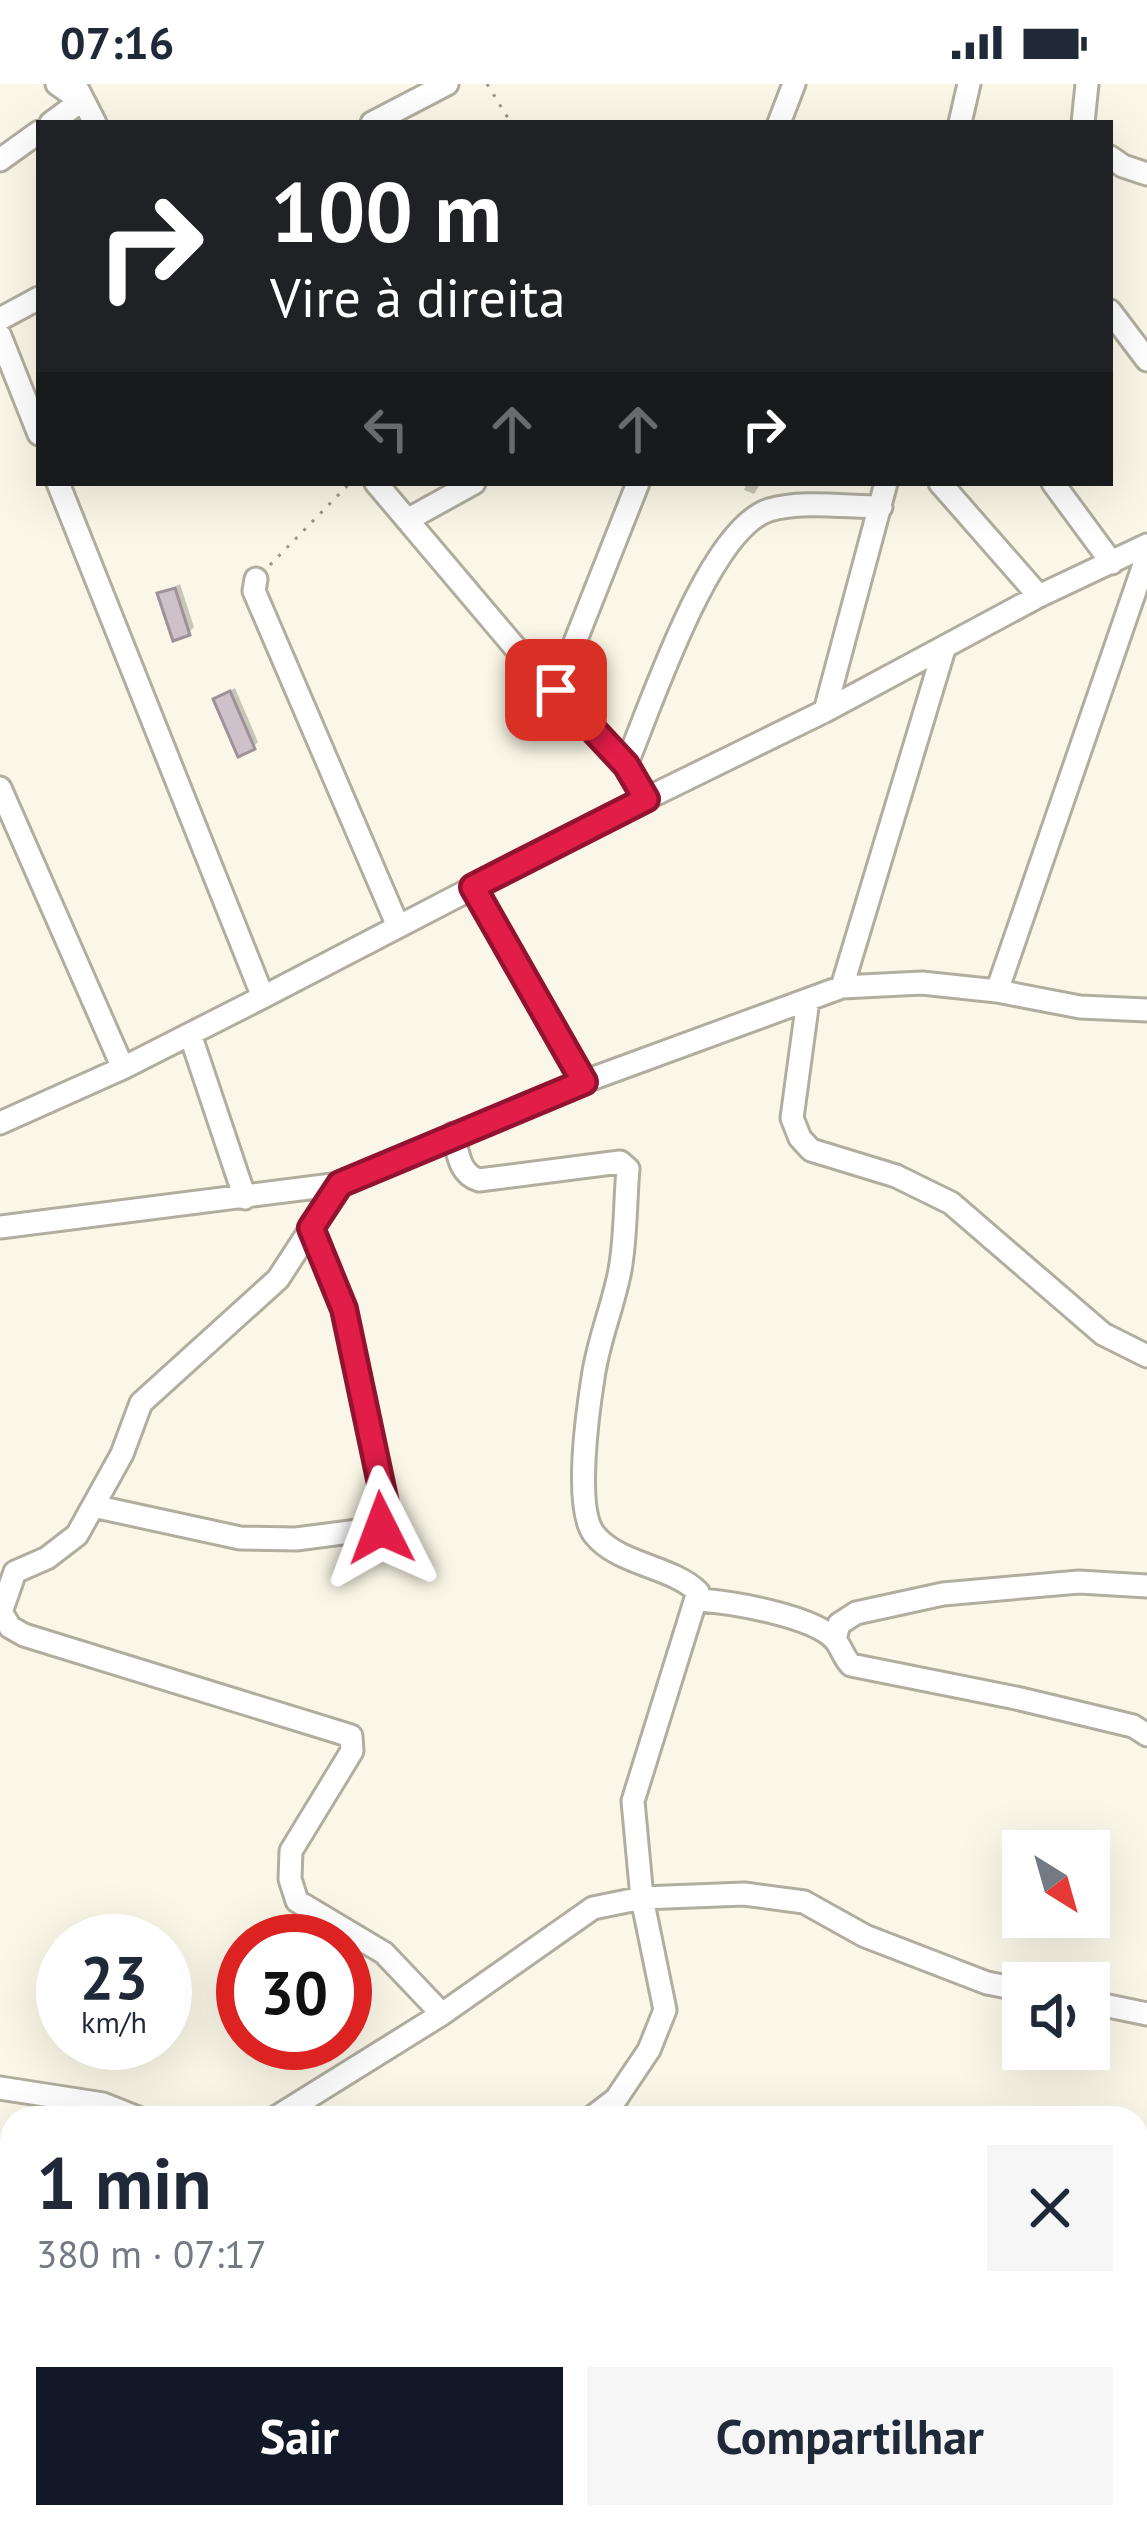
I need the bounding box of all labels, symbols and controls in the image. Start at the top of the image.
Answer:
text: 07:16 [60,13,174,71]
text: 100 m [270,156,502,265]
icon: right [72,168,228,324]
text: Vire à direita [270,262,565,332]
icon: left [353,396,419,462]
icon: ahead [479,396,545,462]
icon: ahead [605,396,671,462]
icon: right [731,396,797,462]
pin [505,639,607,741]
icon: arrive [523,657,589,723]
position arrow [318,1465,444,1591]
north arrow [1002,1830,1110,1938]
map controls [1002,1830,1110,2070]
speed limit sign: 30 [216,1914,372,2070]
text: 23 [80,1938,148,2016]
button: sound [1002,1962,1110,2070]
text: km/h [81,2002,147,2041]
text: 1 min [36,2136,212,2229]
button: close [987,2145,1113,2271]
text: 380 m · 07:17 [36,2228,267,2279]
button: Sair [36,2367,563,2505]
button: Compartilhar [587,2367,1113,2505]

